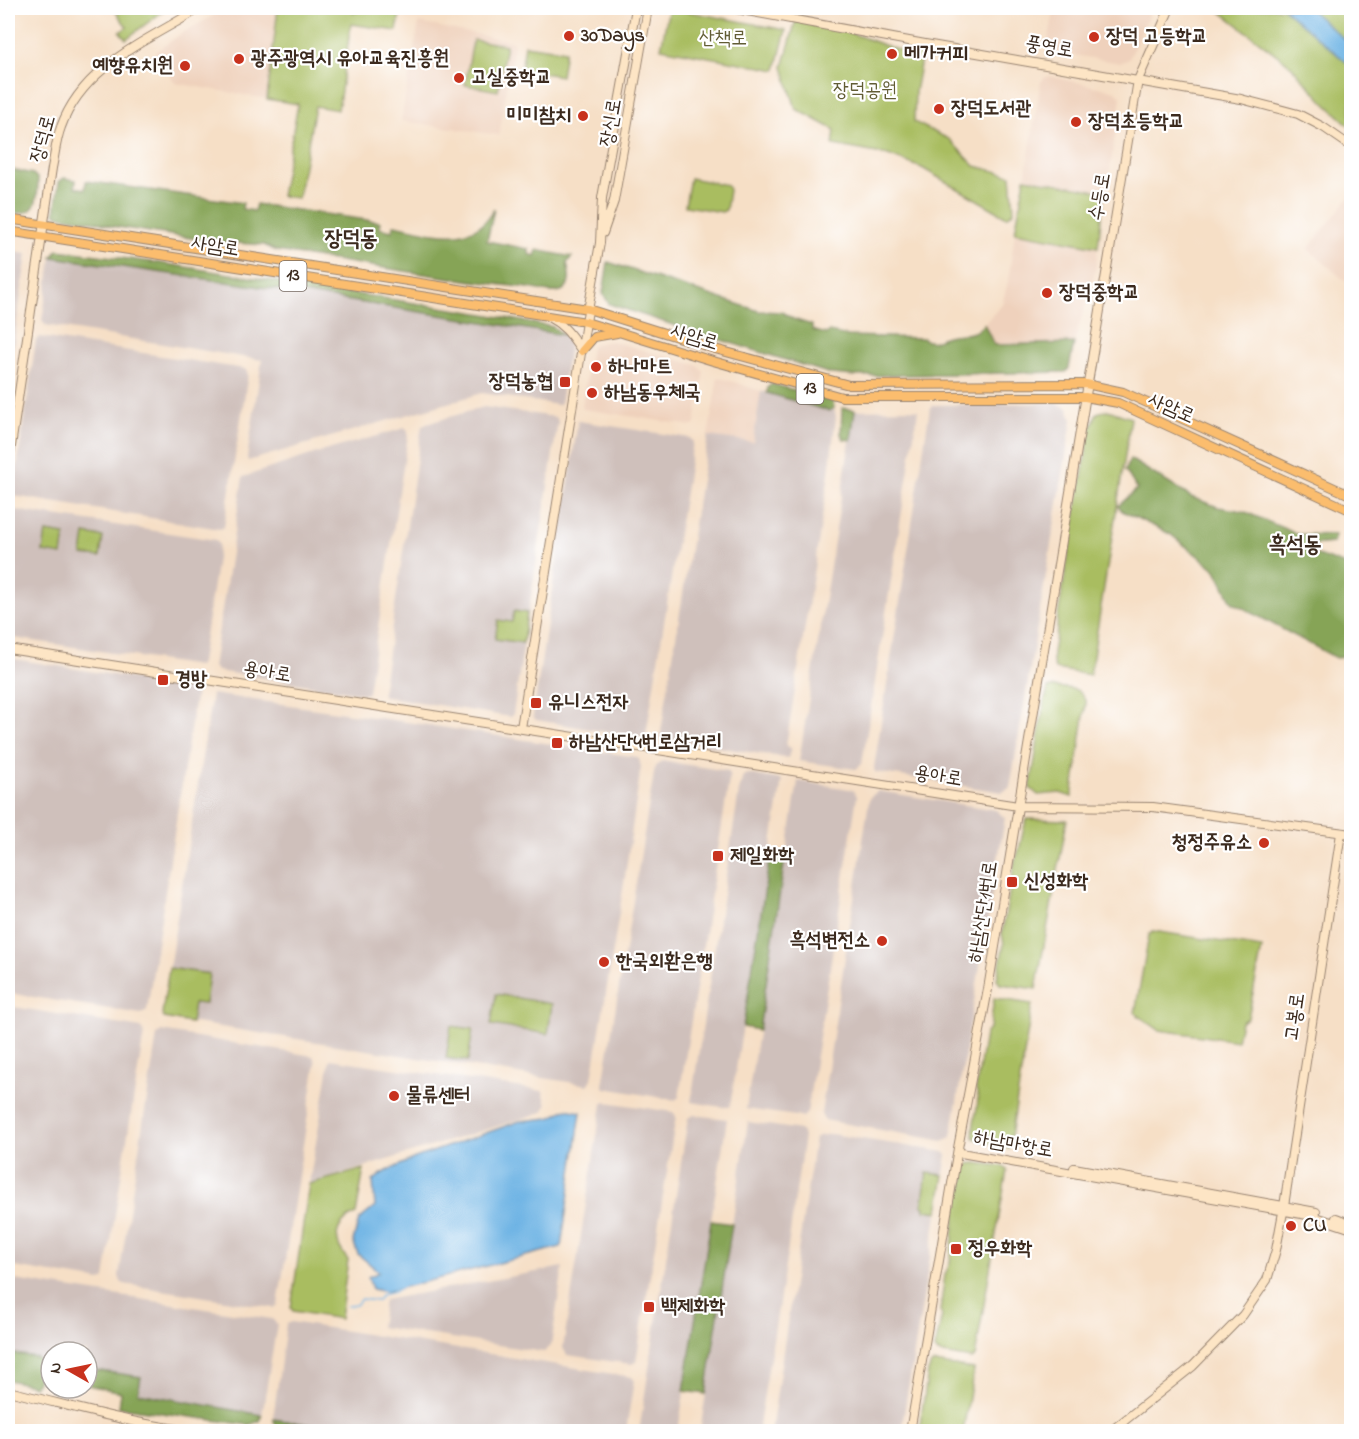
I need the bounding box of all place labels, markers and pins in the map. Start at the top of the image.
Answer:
place label: 30Days [580,22,645,52]
place label: 장덕 고등학교 [1106,23,1208,52]
marker: 30Days [562,29,576,43]
marker: 장덕 고등학교 [1087,30,1101,44]
place label: 메가커피 [904,40,968,69]
place label: 광주광역시 유아교육진흥원 [251,45,449,74]
marker: 메가커피 [885,47,899,61]
place label: 예향유치원 [93,52,173,81]
marker: 광주광역시 유아교육진흥원 [232,52,246,66]
marker: 예향유치원 [178,59,192,73]
place label: 고실중학교 [471,64,551,93]
marker: 고실중학교 [452,71,466,85]
place label: 장덕도서관 [951,95,1031,124]
place label: 미미참치 [507,102,571,131]
marker: 장덕도서관 [932,102,946,116]
place label: 장덕초등학교 [1088,108,1185,137]
marker: 미미참치 [576,109,590,123]
marker: 장덕초등학교 [1069,115,1083,129]
place label: 장덕중학교 [1059,279,1139,308]
marker: 장덕중학교 [1040,286,1054,300]
place label: 하나마트 [608,353,672,382]
marker: 하나마트 [589,360,603,374]
place label: 장덕농협 [489,368,553,397]
marker: 장덕농협 [558,375,572,389]
place label: 하남동우체국 [604,379,701,408]
marker: 하남동우체국 [585,386,599,400]
place label: 경방 [175,666,208,695]
marker: 경방 [156,673,170,687]
place label: 유니스전자 [548,689,628,718]
marker: 유니스전자 [529,696,543,710]
place label: 하남산단4번로삼거리 [569,729,722,758]
marker: 하남산단4번로삼거리 [550,736,564,750]
place label: 청정주유소 [1172,829,1252,858]
marker: 청정주유소 [1257,836,1271,850]
place label: 제일화학 [730,842,794,871]
marker: 제일화학 [711,849,725,863]
place label: 신성화학 [1024,868,1088,897]
marker: 신성화학 [1005,875,1019,889]
place label: 흑석변전소 [790,927,870,956]
marker: 흑석변전소 [875,934,889,948]
place label: 한국외환은행 [615,948,713,977]
marker: 한국외환은행 [597,955,611,969]
place label: 물류센터 [406,1082,470,1111]
marker: 물류센터 [387,1089,401,1103]
place label: CU [1303,1212,1327,1241]
marker: CU [1284,1219,1298,1233]
place label: 정우화학 [968,1235,1032,1264]
marker: 정우화학 [949,1242,963,1256]
place label: 백제화학 [661,1293,725,1322]
marker: 백제화학 [642,1300,656,1314]

